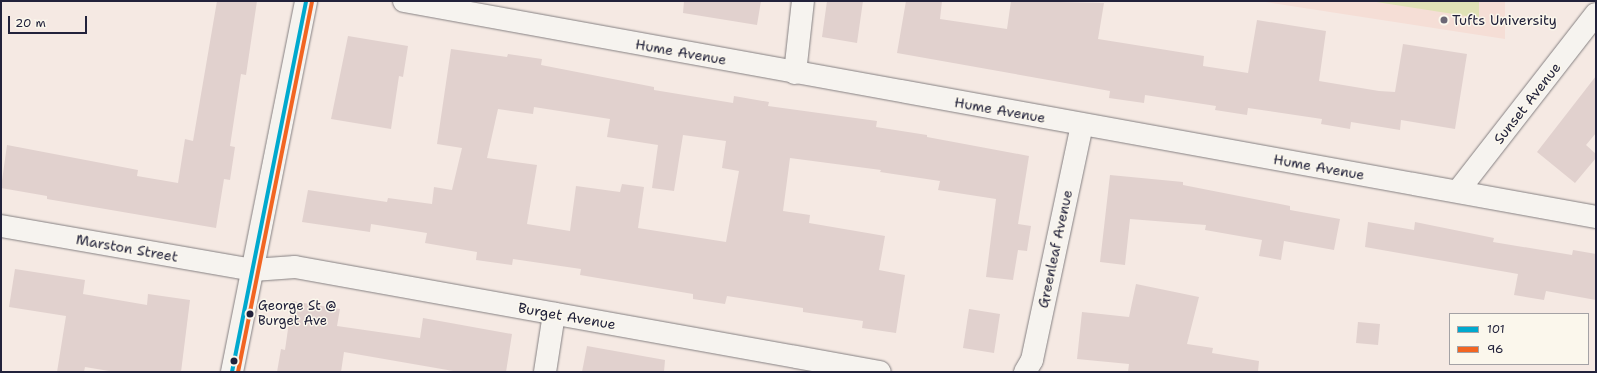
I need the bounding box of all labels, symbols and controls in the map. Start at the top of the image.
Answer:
scale bar [10,8,89,34]
place label: Tufts University [1452,12,1557,28]
text: 20 m [15,15,46,31]
marker: Tufts University [1439,15,1449,25]
street label: Hume Avenue [634,36,728,68]
street label: Sunset Avenue [1490,59,1564,147]
street label: Hume Avenue [953,94,1047,126]
street label: Hume Avenue [1272,151,1366,183]
street label: Greenleaf Avenue [1034,188,1076,310]
street label: Marston Street [75,231,179,265]
place label: George St @ Burget Ave [258,299,337,330]
street label: Burget Avenue [517,299,617,333]
marker: George St @ Burget Ave [245,309,255,319]
legend [1449,313,1589,365]
text: 101 [1487,321,1505,337]
text: 96 [1487,341,1504,357]
unlabelled marker [229,356,239,366]

